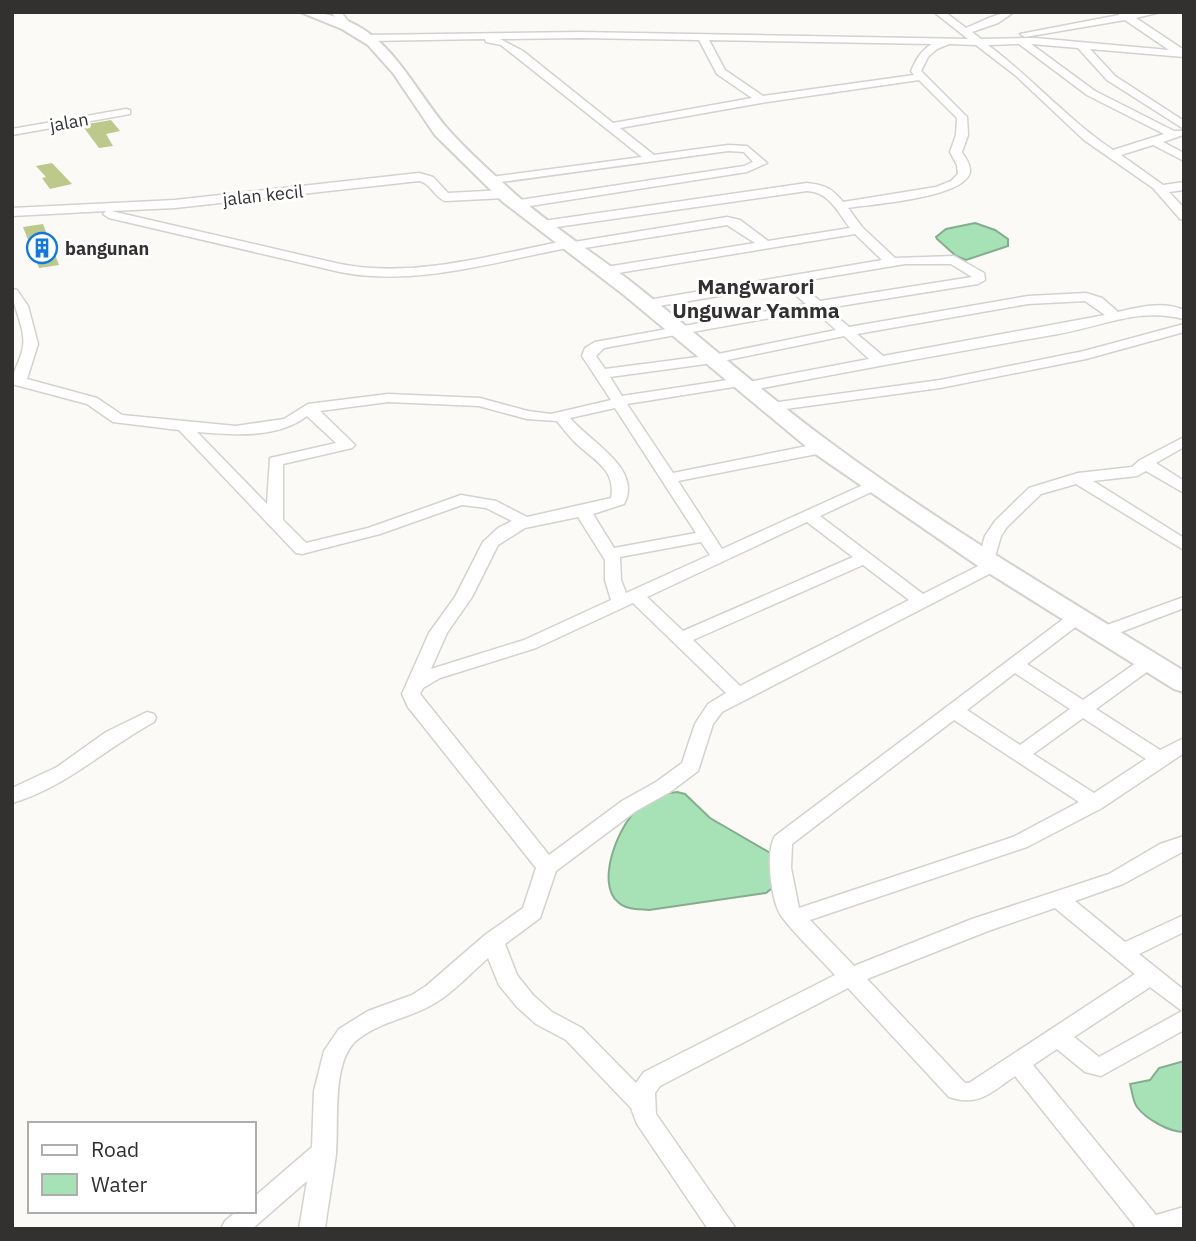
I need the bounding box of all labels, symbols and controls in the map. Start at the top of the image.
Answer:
street label: jalan [48,107,90,137]
street label: jalan kecil [222,179,304,211]
building icon: bangunan [25,231,59,265]
place label: bangunan [65,237,149,260]
district label: Mangwarori Unguwar Yamma [672,272,840,324]
legend [28,1122,256,1213]
text: Road [91,1135,139,1163]
text: Water [91,1170,148,1198]

